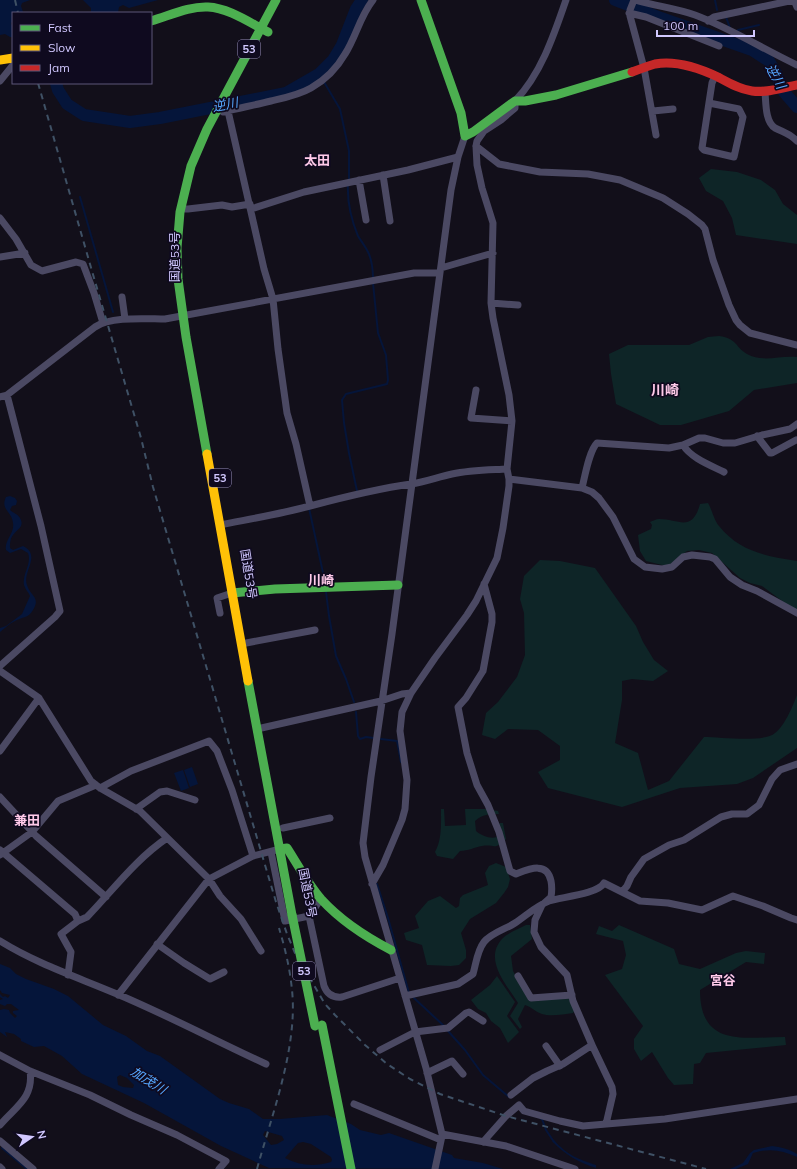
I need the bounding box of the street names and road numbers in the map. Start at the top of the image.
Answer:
road number: 53 [238,40,260,58]
street label: 国道53号 [167,232,182,282]
road number: 53 [209,469,231,487]
street label: 国道53号 [238,548,260,600]
street label: 国道53号 [296,867,320,919]
road number: 53 [293,962,315,980]

